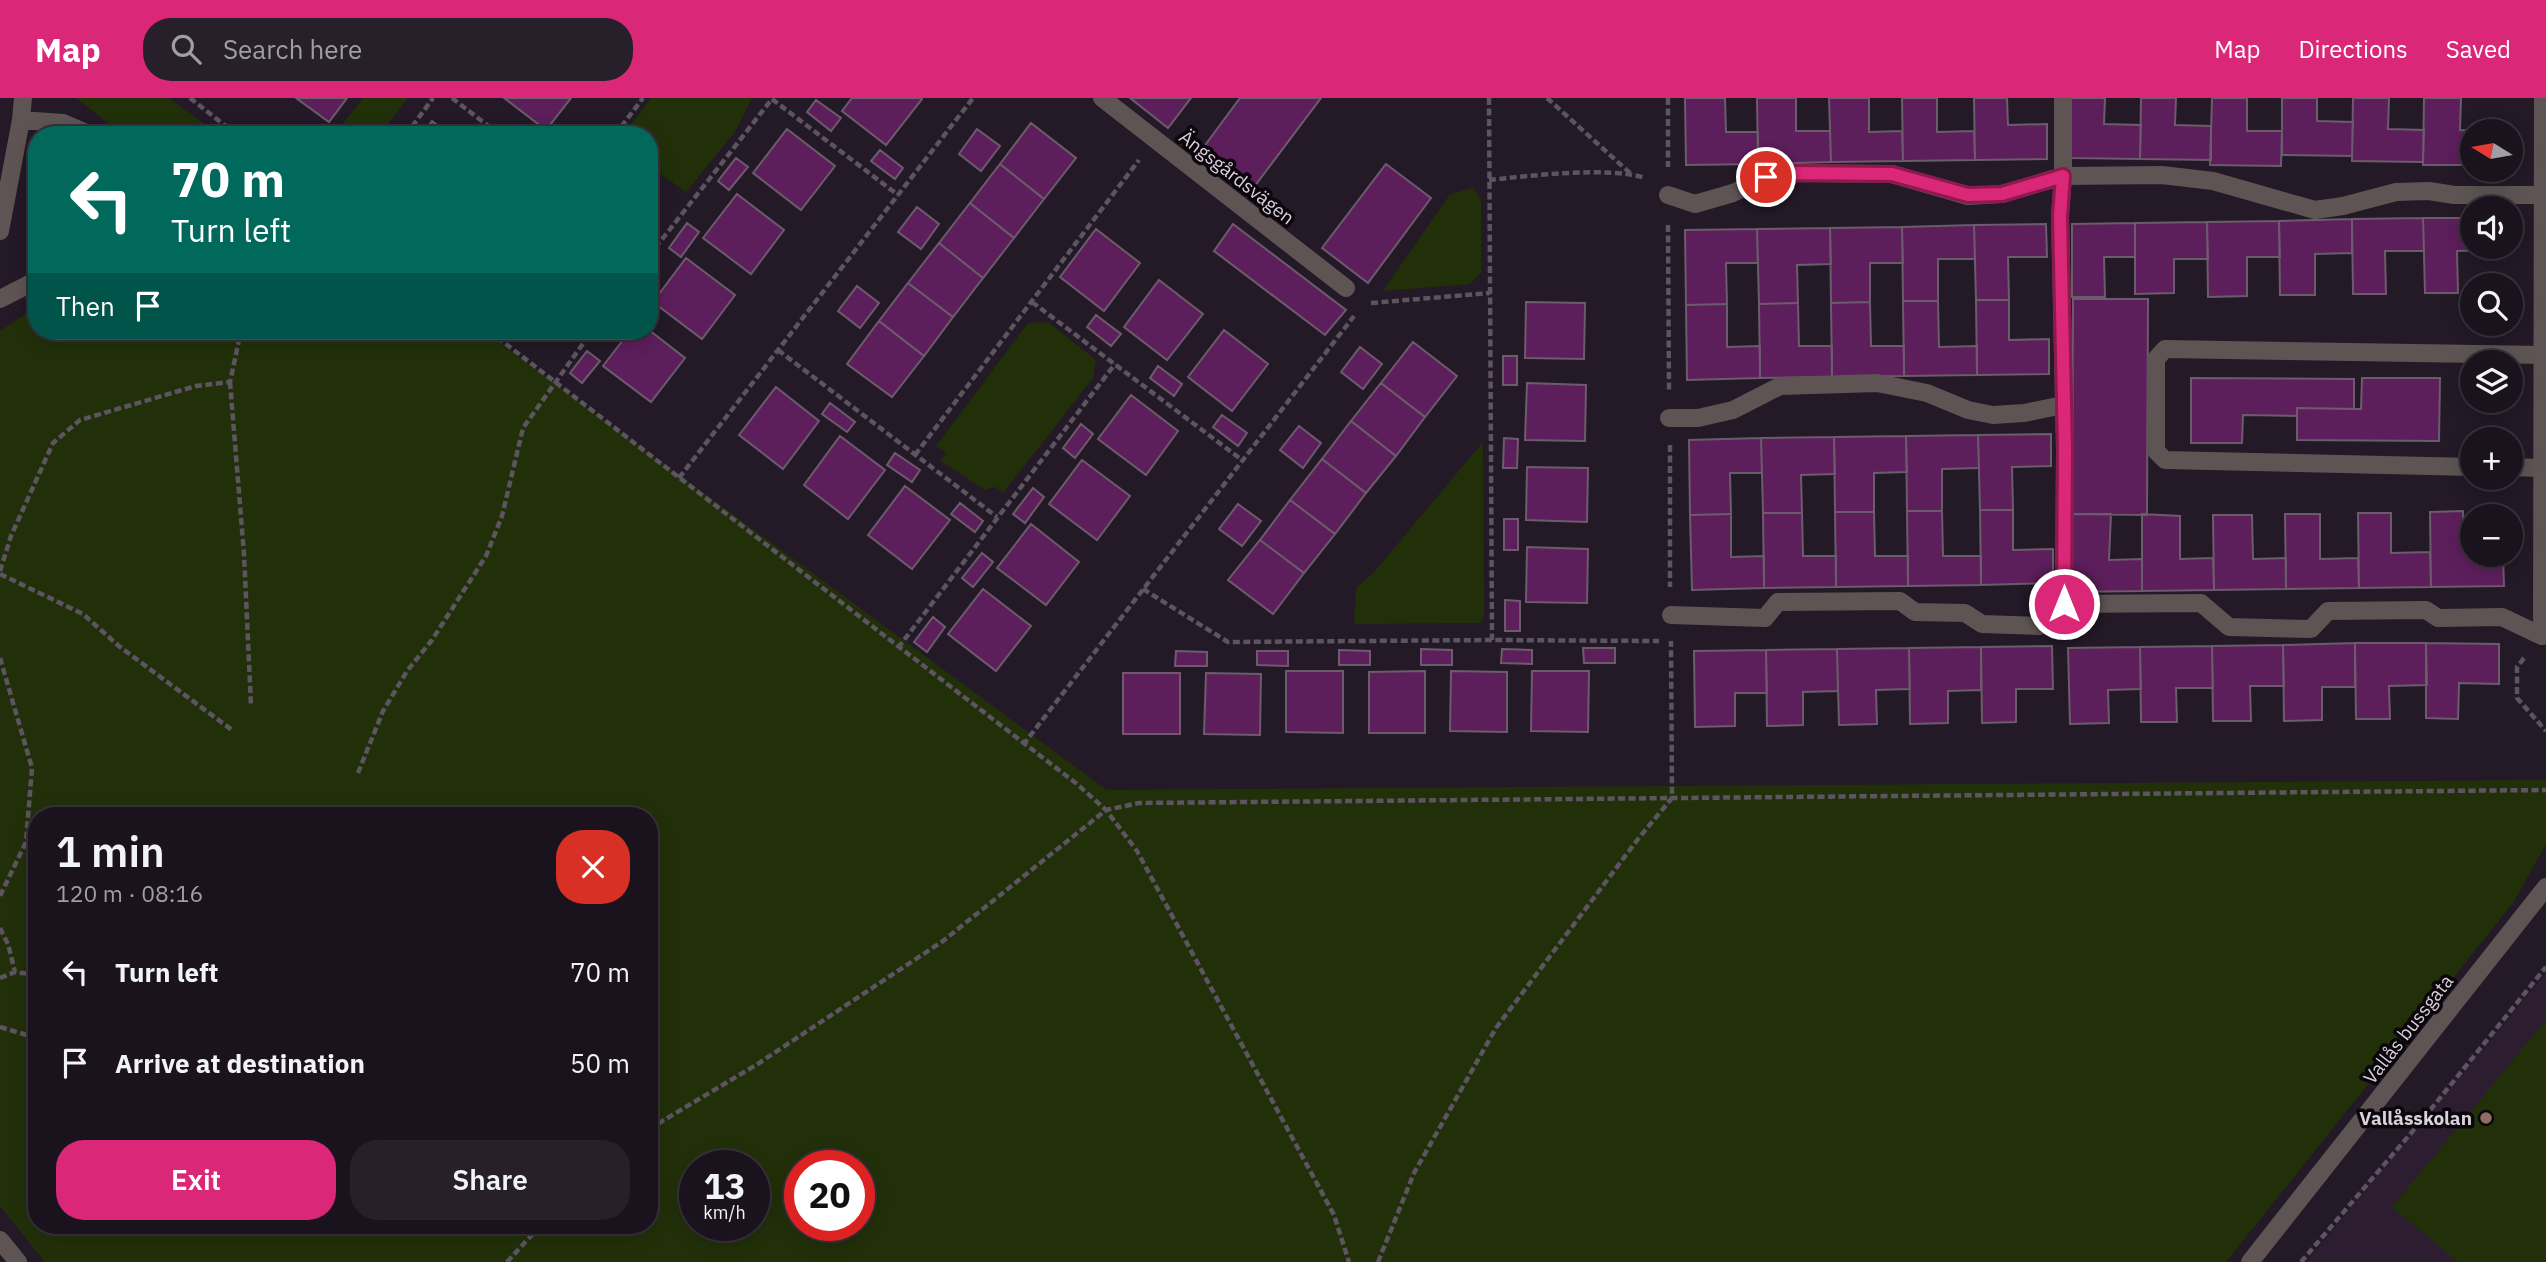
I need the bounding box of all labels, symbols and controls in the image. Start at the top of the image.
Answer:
search box [143,18,633,81]
text: Map [35,28,101,71]
icon: search [167,30,205,68]
text: Search here [223,32,362,66]
text: Map [2214,33,2260,65]
text: Directions [2298,33,2408,65]
text: Saved [2446,33,2511,65]
north arrow [2460,119,2524,182]
map controls [2460,119,2523,567]
street label: Ängsgårdsvägen [1175,125,1299,229]
text: 70 m [171,147,285,210]
pin [1736,147,1796,207]
icon: left [56,154,147,245]
icon: arrive [1747,158,1785,196]
button: sound [2460,196,2523,259]
text: Turn left [171,209,291,251]
button: search [2460,273,2523,336]
icon: arrive [129,287,167,325]
text: Then [56,289,115,323]
button: layers [2460,350,2523,413]
button: + [2460,427,2523,490]
button: − [2460,504,2523,567]
position arrow [2027,567,2101,641]
text: 1 min [56,824,165,879]
button: close [556,830,630,904]
text: 120 m · 08:16 [56,878,203,908]
icon: left [56,953,94,991]
text: Turn left [115,955,218,989]
text: 70 m [570,955,630,989]
street label: Vallås bussgata [2358,970,2458,1088]
icon: arrive [56,1044,94,1082]
text: Arrive at destination [115,1046,365,1080]
text: 50 m [570,1046,630,1080]
place label: Vallåsskolan [2359,1106,2472,1130]
marker: Vallåsskolan [2478,1110,2494,1126]
button: Exit [56,1140,336,1220]
button: Share [350,1140,630,1220]
speed limit sign: 20 [784,1150,875,1241]
text: 13 [703,1163,746,1209]
text: km/h [703,1201,746,1224]

